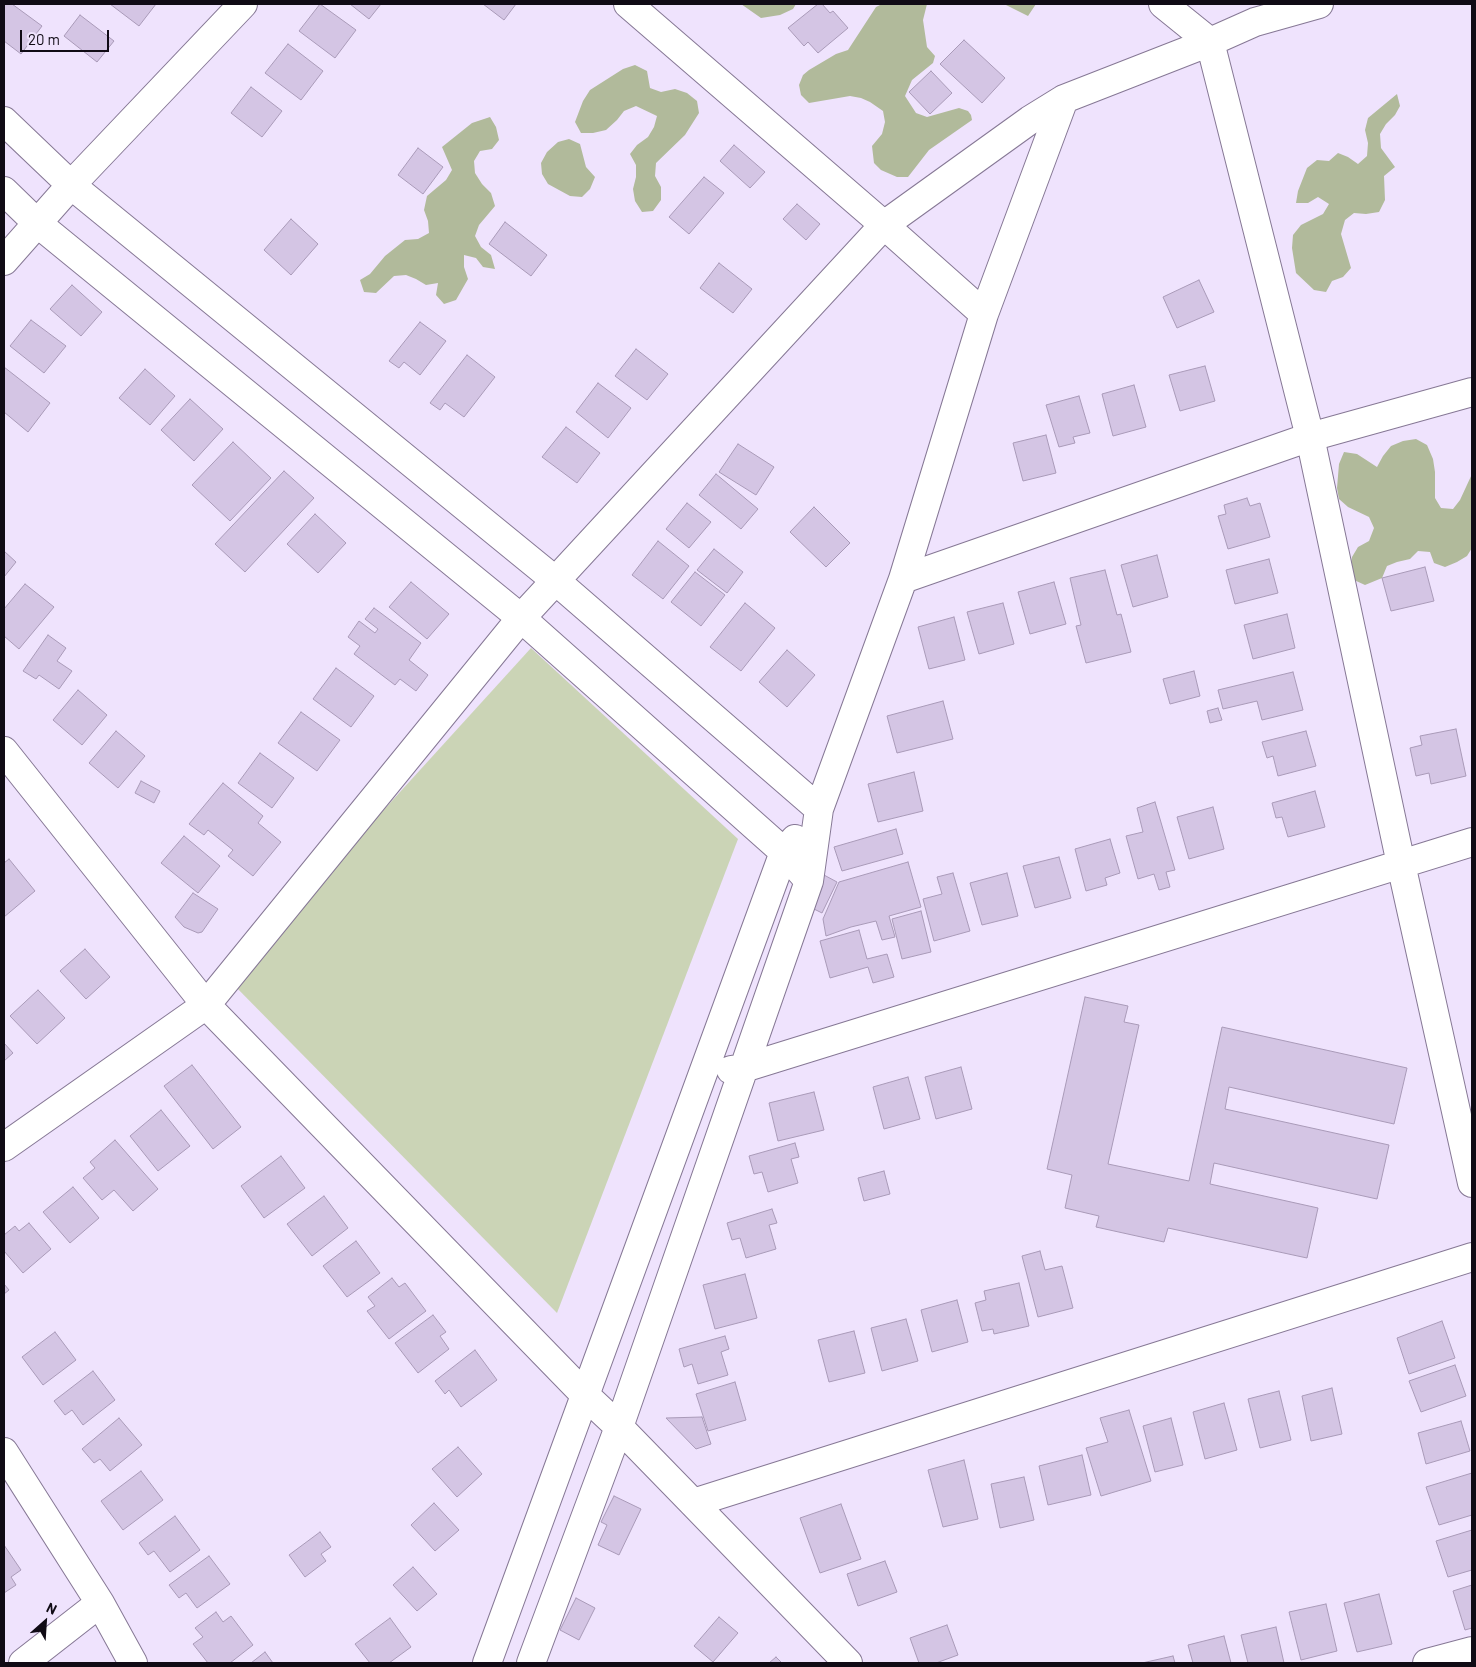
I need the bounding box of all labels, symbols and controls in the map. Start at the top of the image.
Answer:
scale bar [22,20,111,52]
text: 20 m [28,30,60,48]
north arrow [20,1597,70,1647]
text: N [44,1598,60,1618]

